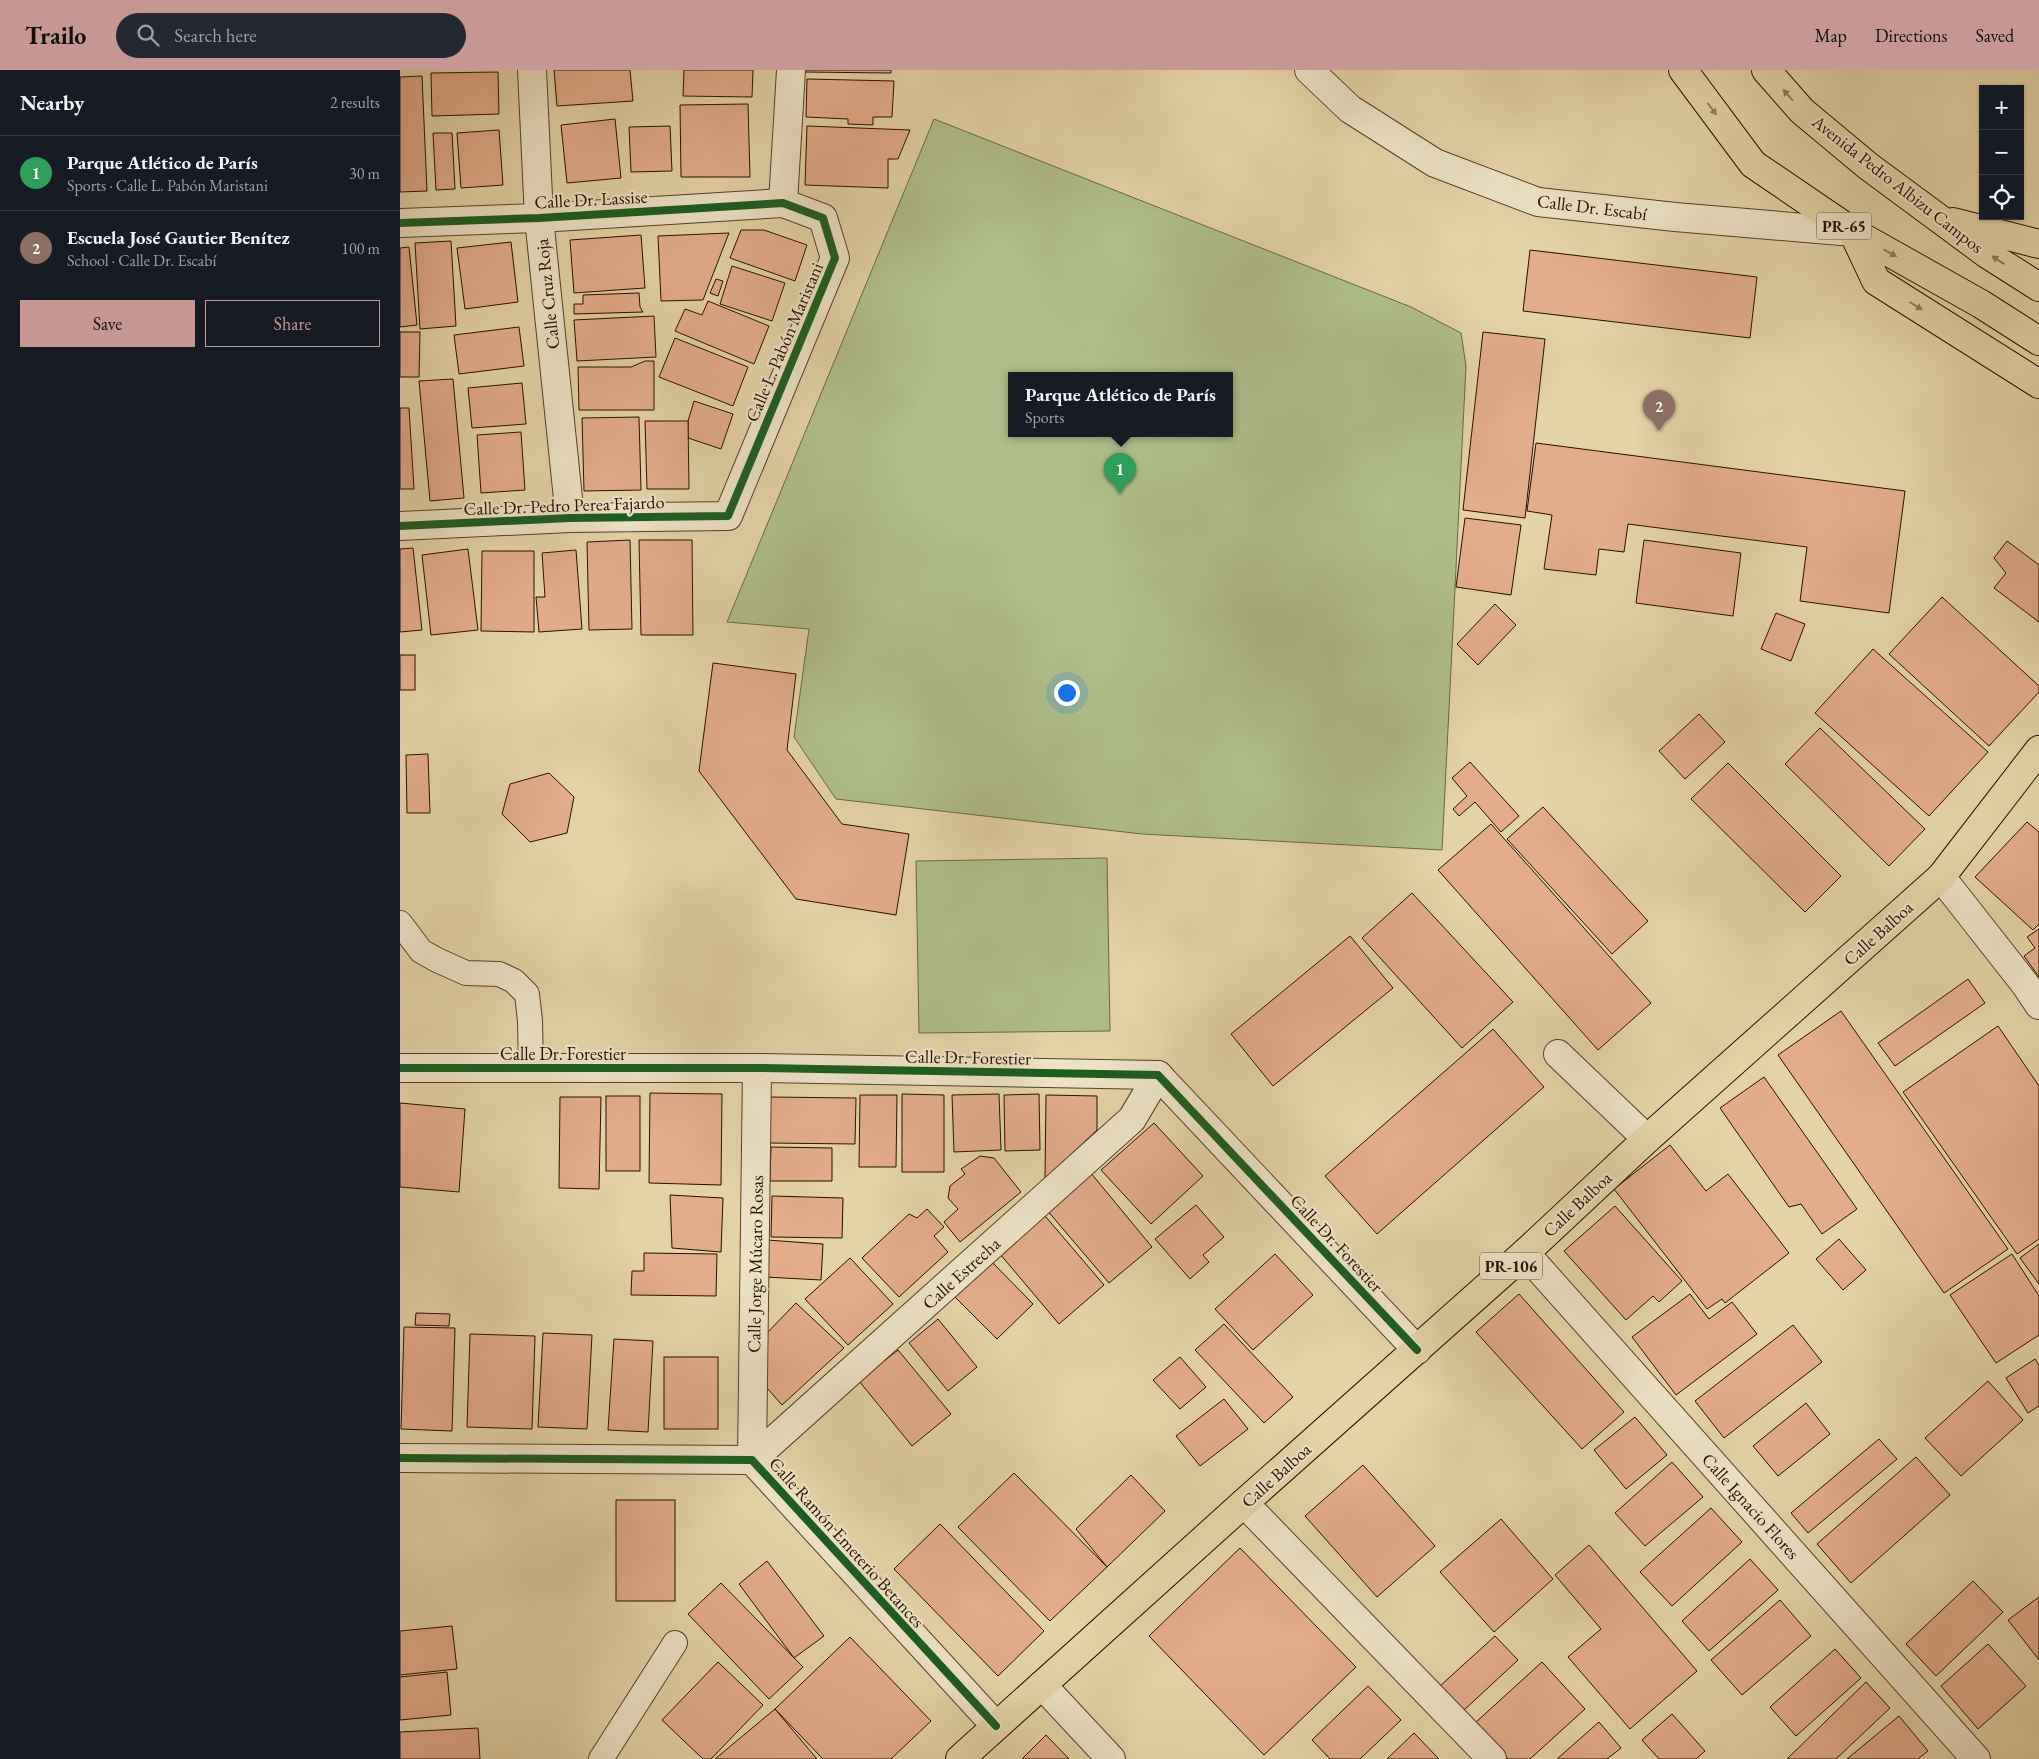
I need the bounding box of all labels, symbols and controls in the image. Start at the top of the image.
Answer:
search box [116,13,466,58]
text: Trailo [25,20,86,51]
icon: search [134,21,162,49]
text: Search here [174,23,257,48]
text: Map [1815,24,1847,47]
text: Directions [1875,24,1947,47]
text: Saved [1975,24,2014,47]
map controls [1979,85,2024,220]
button: + [1979,85,2024,130]
text: Nearby [20,89,84,116]
one-way arrow [1783,89,1794,102]
text: 2 results [330,92,380,113]
one-way arrow [1707,102,1717,116]
street label: Avenida Pedro Albizu Campos [1807,109,1988,258]
button: − [1979,130,2024,175]
text: Parque Atlético de París [67,150,258,175]
text: 1 [32,163,40,184]
text: 30 m [349,163,380,184]
text: Sports · Calle L. Pabón Maristani [67,175,268,196]
button: locate [1979,175,2024,220]
street label: Calle Dr. Lassise [534,185,648,213]
street label: Calle Dr. Escabí [1536,189,1649,225]
road number: PR-65 [1816,212,1872,240]
text: Escuela José Gautier Benítez [67,225,290,250]
street label: Calle Cruz Roja [530,237,564,350]
text: 2 [32,238,40,259]
text: 100 m [341,238,380,259]
one-way arrow [1884,249,1897,258]
text: School · Calle Dr. Escabí [67,250,216,271]
one-way arrow [1991,256,2005,265]
street label: Calle L. Pabón Maristani [740,258,828,425]
button: Save [20,300,195,347]
button: Share [205,300,380,347]
one-way arrow [1909,302,1922,311]
popup [1008,372,1233,437]
text: Parque Atlético de París [1025,382,1216,407]
pin: 2 [1643,390,1675,431]
text: Sports [1025,407,1064,428]
pin: 1 [1104,453,1136,494]
street label: Calle Dr. Pedro Perea Fajardo [463,490,665,520]
your location [1054,680,1080,706]
street label: Calle Balboa [1838,895,1918,970]
street label: Calle Dr. Forestier [500,1042,626,1065]
street label: Calle Dr. Forestier [905,1044,1031,1070]
street label: Calle Balboa [1538,1166,1617,1242]
street label: Calle Jorge Múcaro Rosas [742,1175,768,1353]
street label: Calle Dr. Forestier [1286,1189,1388,1297]
street label: Calle Estrecha [917,1231,1006,1314]
road number: PR-106 [1480,1252,1542,1280]
street label: Calle Balboa [1236,1437,1316,1512]
street label: Calle Ignacio Flores [1697,1448,1805,1564]
street label: Calle Ramón Emeterio Betances [764,1452,930,1632]

